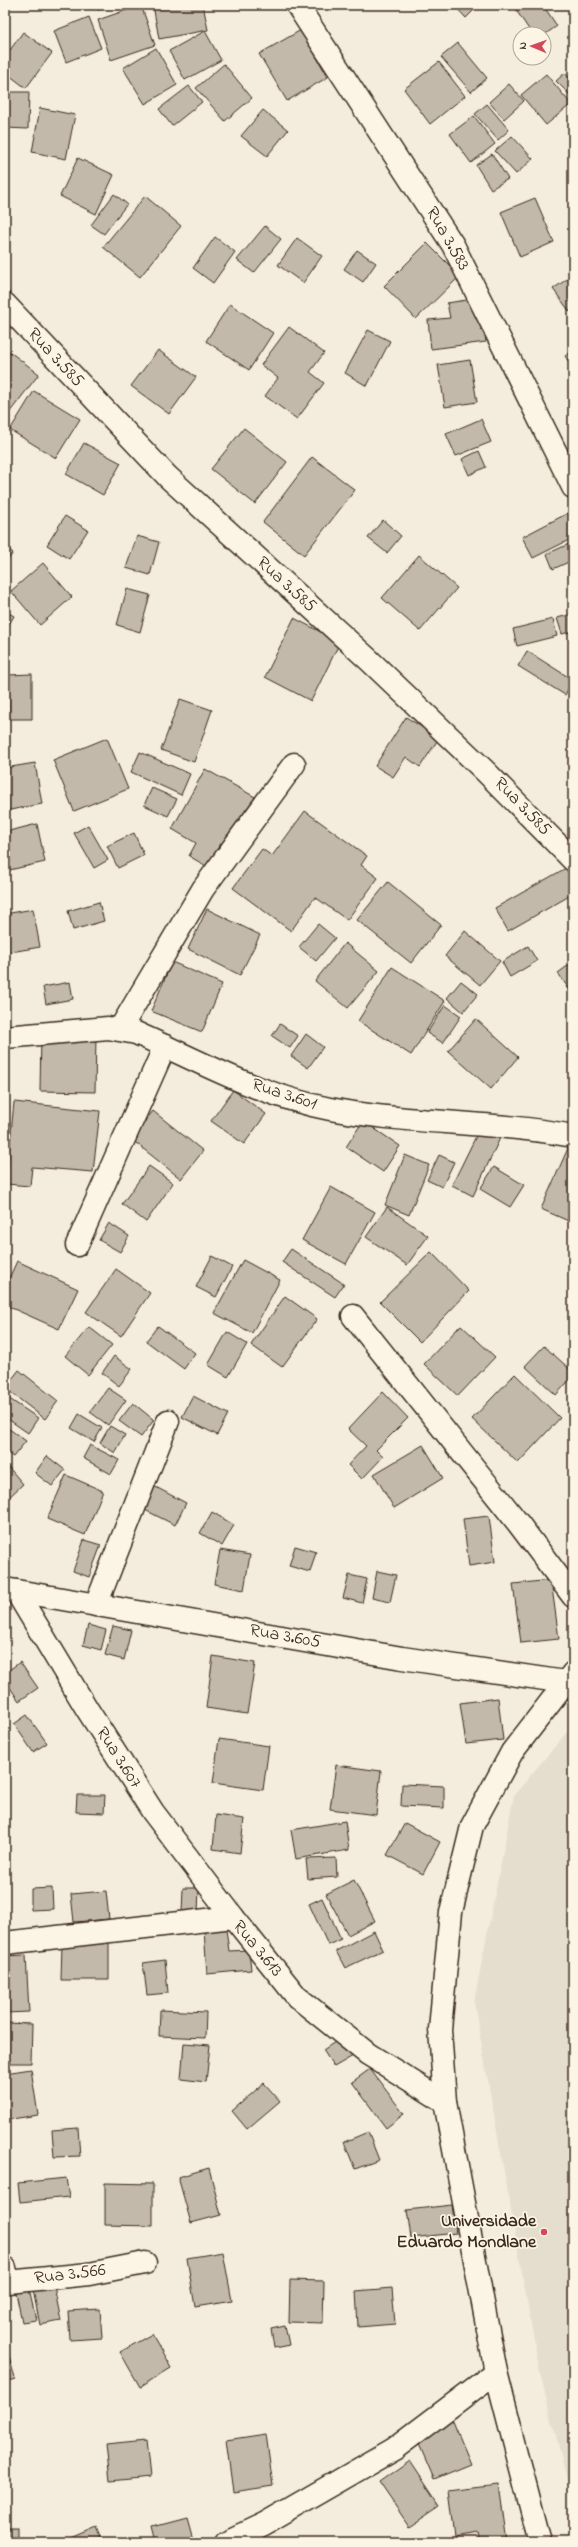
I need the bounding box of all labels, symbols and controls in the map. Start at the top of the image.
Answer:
north arrow [512,26,552,66]
text: N [515,42,531,50]
street label: Rua 3.583 [418,202,476,276]
street label: Rua 3.585 [21,322,89,394]
street label: Rua 3.585 [250,551,322,619]
street label: Rua 3.585 [487,772,557,842]
street label: Rua 3.601 [248,1072,320,1118]
street label: Rua 3.605 [248,1618,322,1656]
street label: Rua 3.607 [88,1722,148,1794]
street label: Rua 3.613 [226,1915,288,1983]
place label: Universidade Eduardo Mondlane [397,2209,537,2256]
marker: Universidade Eduardo Mondlane [539,2227,549,2237]
street label: Rua 3.566 [33,2258,107,2292]

